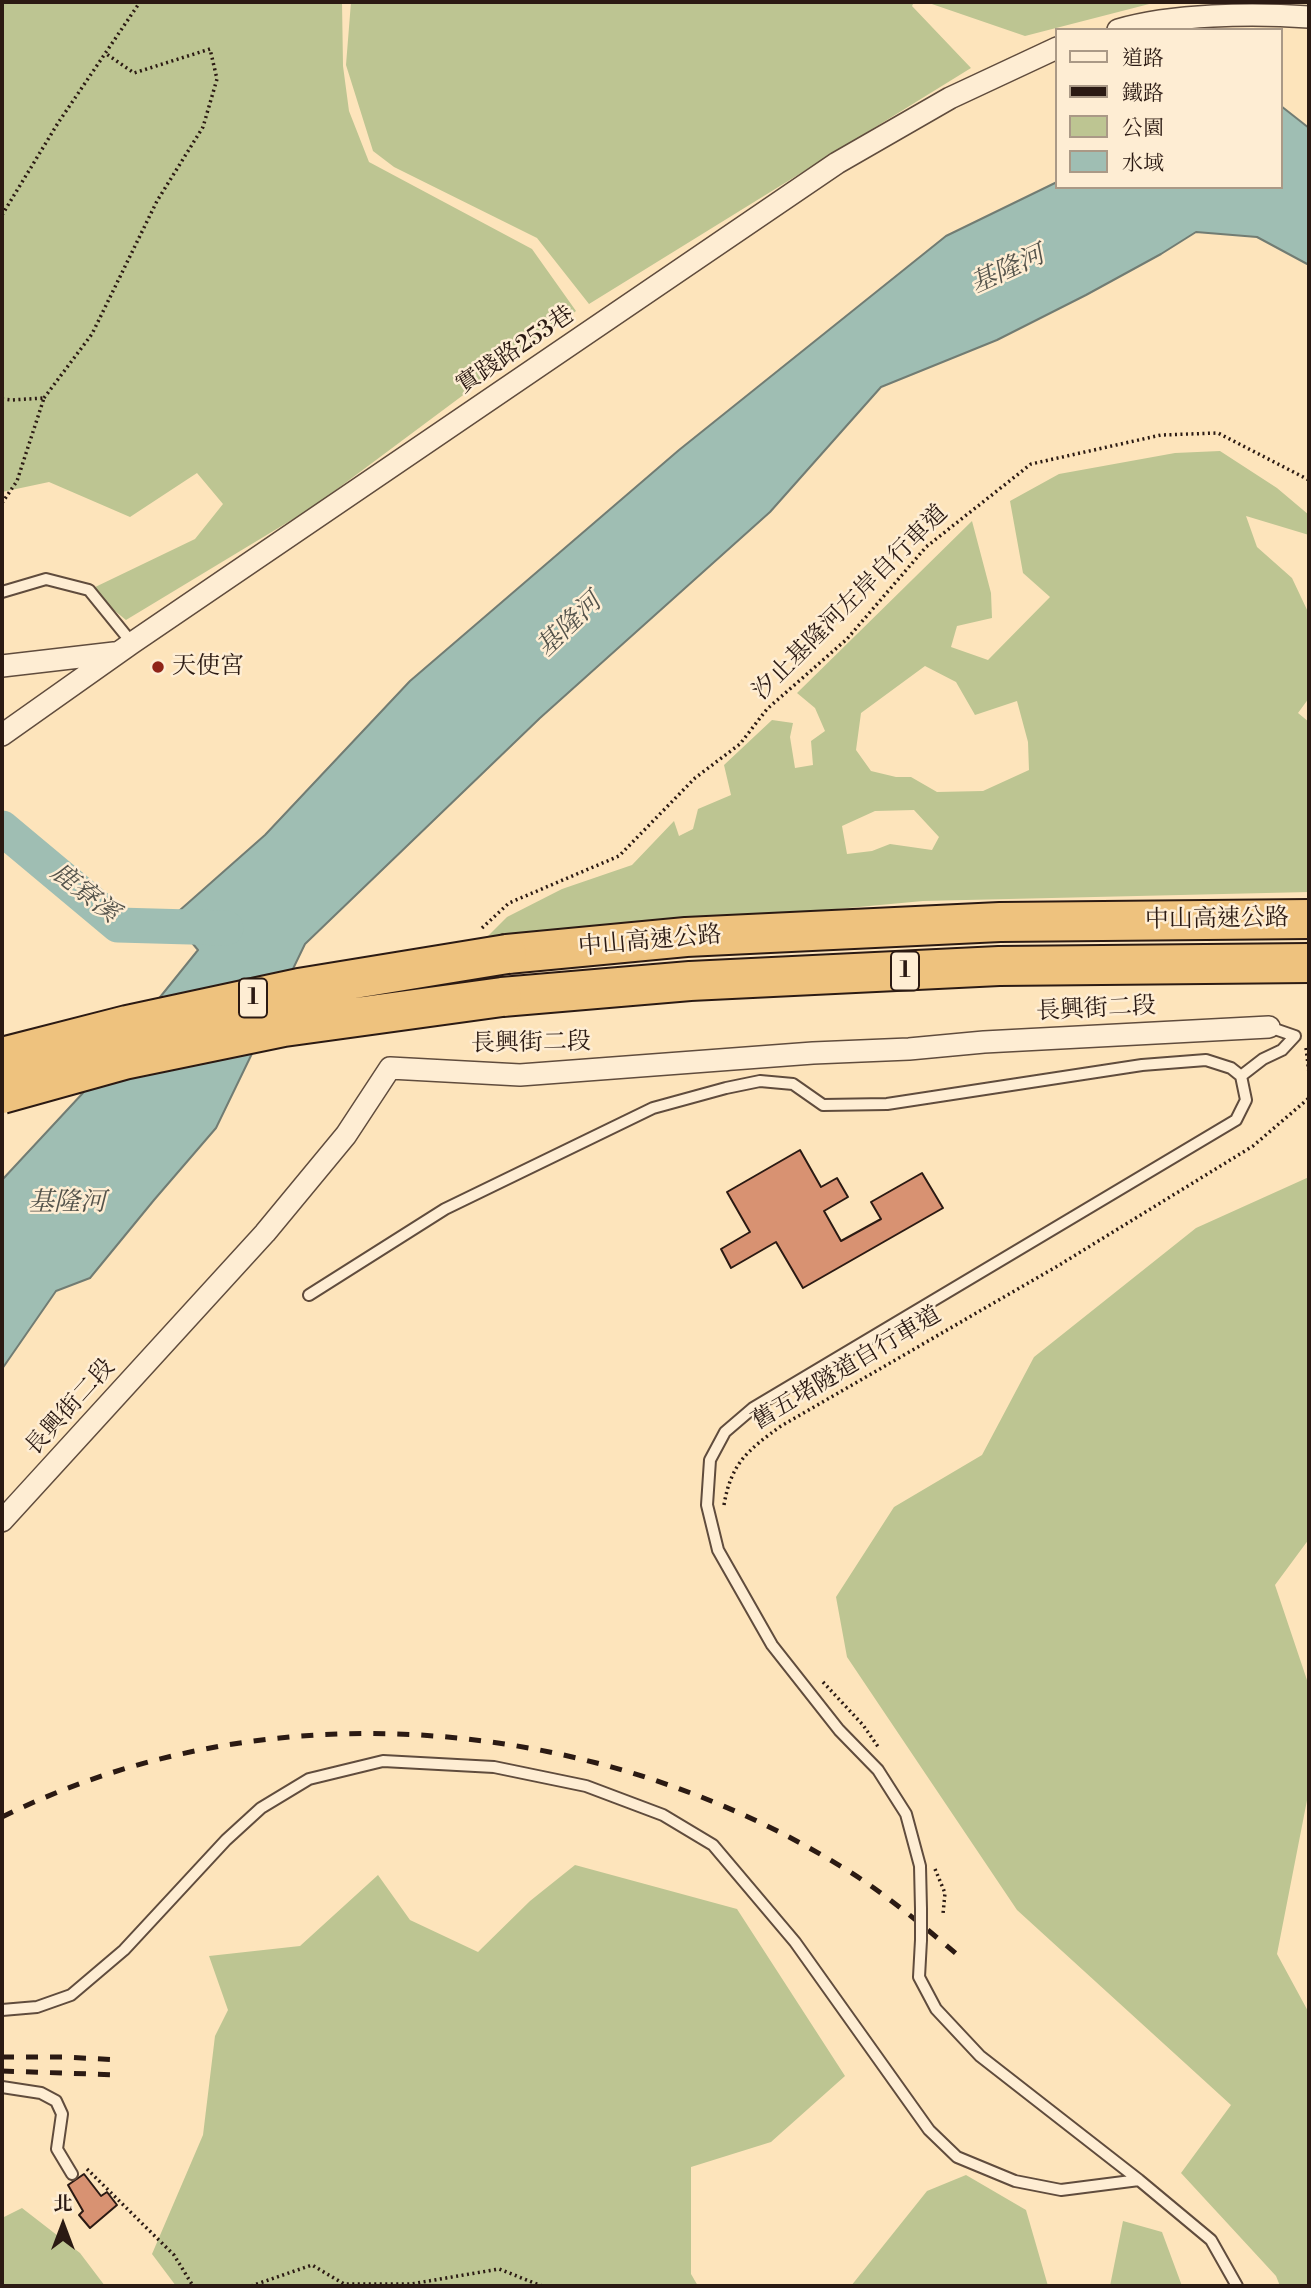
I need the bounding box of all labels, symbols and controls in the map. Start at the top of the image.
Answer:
legend [1056,28,1283,189]
text: 道路 [1122,46,1164,72]
text: 鐵路 [1122,81,1164,107]
text: 公園 [1122,116,1164,142]
text: 水域 [1122,151,1164,177]
water label: 基隆河 [966,240,1050,302]
street label: 實踐路253巷 [452,301,580,401]
street label: 汐止基隆河左岸自行車道 [747,499,955,707]
water label: 基隆河 [531,588,609,664]
place label: 天使宮 [172,653,244,681]
marker: 天使宮 [150,659,166,675]
water label: 鹿寮溪 [44,858,124,930]
street label: 中山高速公路 [1145,904,1289,936]
street label: 中山高速公路 [577,921,723,963]
road number: 1 [891,952,919,990]
road number: 1 [239,979,267,1018]
street label: 長興街二段 [1035,992,1157,1028]
street label: 長興街二段 [471,1029,591,1059]
water label: 基隆河 [28,1188,106,1220]
street label: 舊五堵隧道自行車道 [747,1301,947,1437]
street label: 長興街二段 [20,1354,122,1462]
north arrow [28,2190,98,2260]
text: 北 [53,2192,73,2216]

